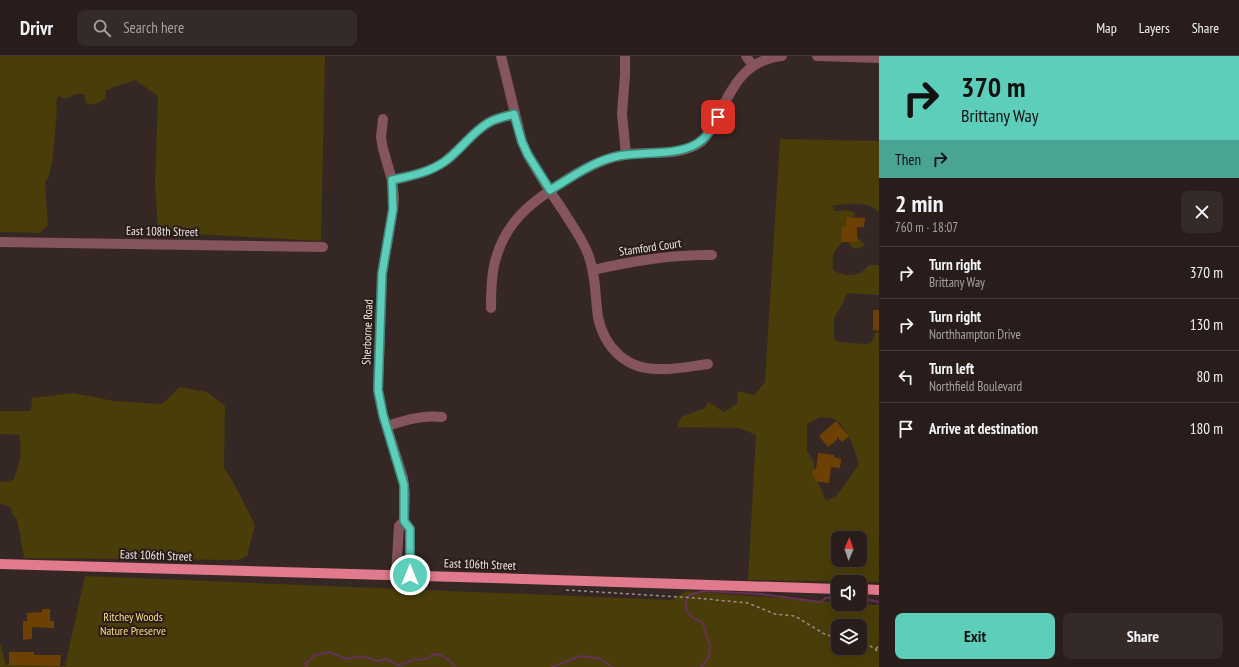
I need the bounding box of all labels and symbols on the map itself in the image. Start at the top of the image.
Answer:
pin [701,100,735,134]
street label: East 108th Street [126,223,199,239]
street label: Stamford Court [618,235,683,259]
street label: Sherborne Road [358,299,376,365]
north arrow [831,531,867,567]
street label: East 106th Street [120,546,193,564]
position arrow [389,554,431,596]
street label: East 106th Street [444,555,517,573]
park label: Ritchey Woods Nature Preserve [100,609,166,638]

